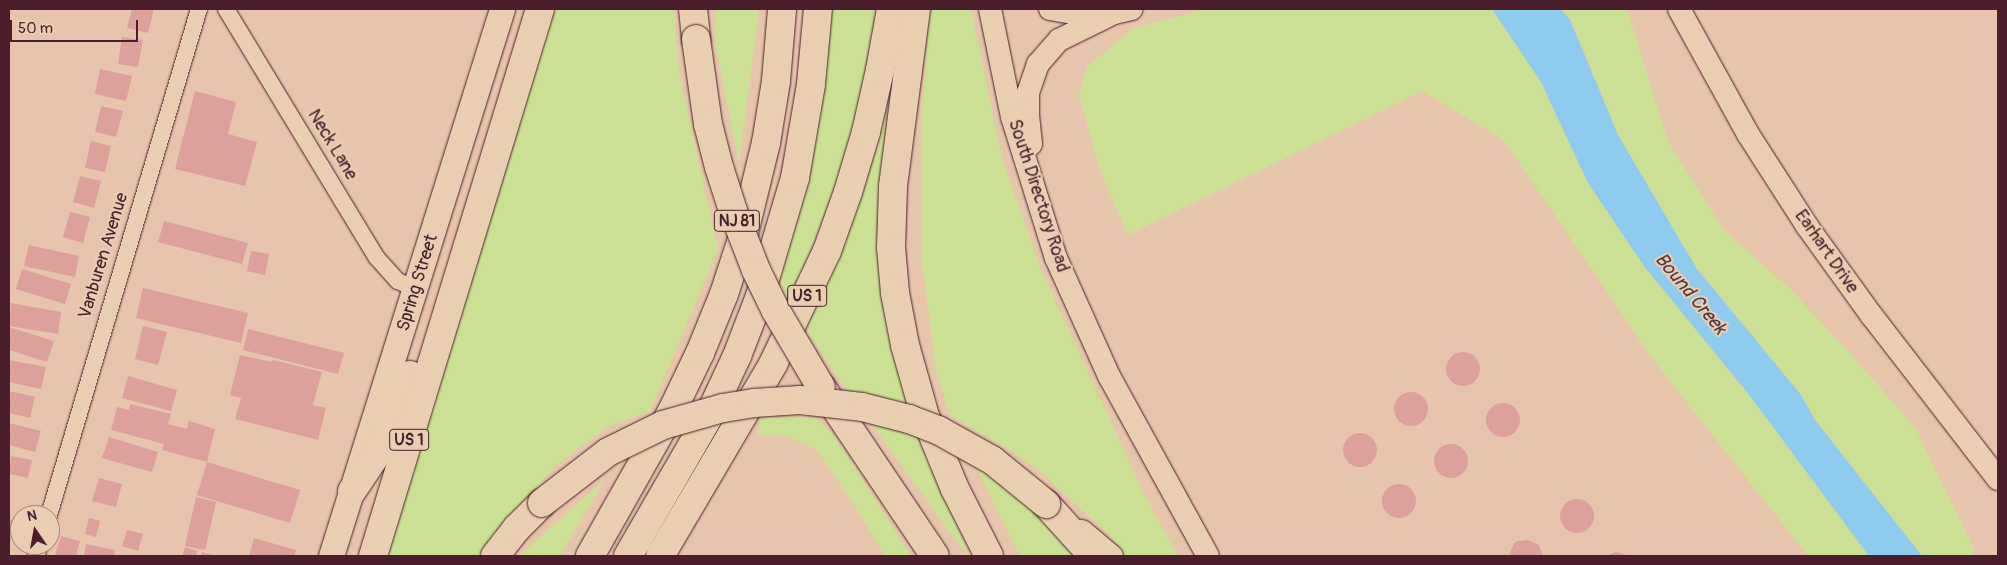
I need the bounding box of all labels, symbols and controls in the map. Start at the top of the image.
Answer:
scale bar [12,10,140,42]
text: 50 m [18,19,53,38]
street label: Neck Lane [302,106,362,184]
street label: South Directory Road [1003,117,1073,275]
street label: Vanburen Avenue [75,190,133,322]
street label: Earhart Drive [1789,206,1863,298]
road number: NJ 81 [713,208,761,235]
street label: Spring Street [393,232,443,334]
water label: Bound Creek [1649,249,1731,339]
road number: US 1 [787,282,827,310]
road number: US 1 [389,426,429,454]
north arrow [10,505,60,555]
text: N [26,507,38,525]

